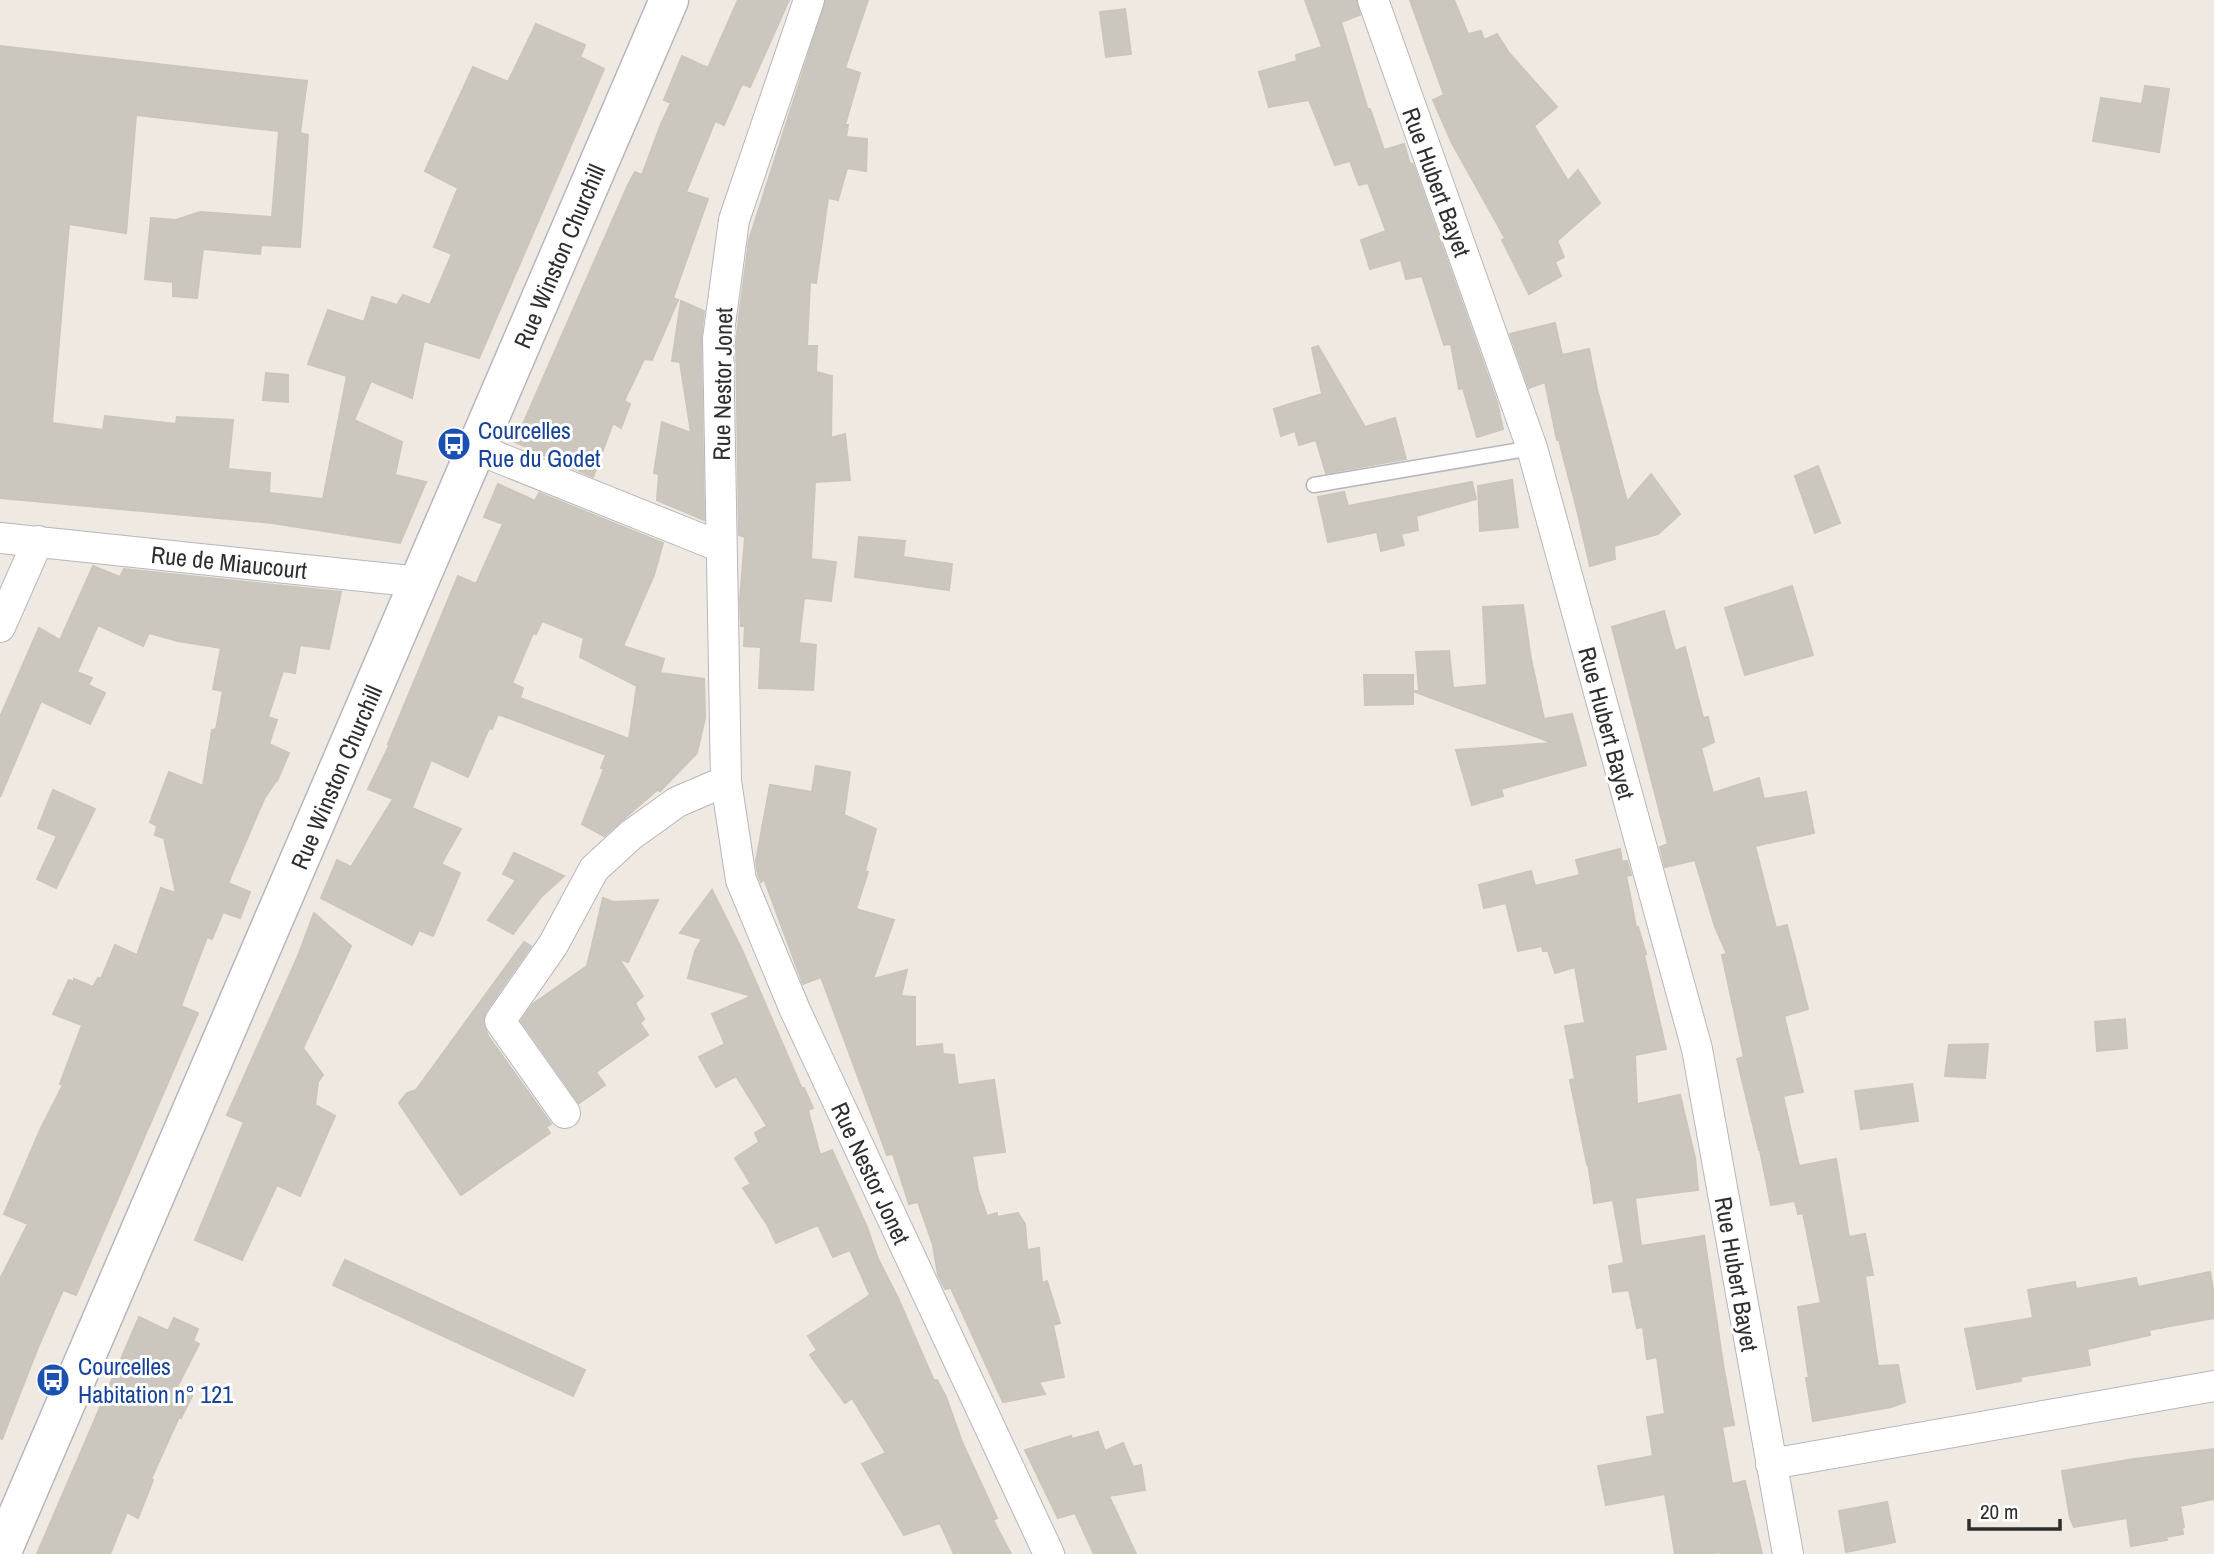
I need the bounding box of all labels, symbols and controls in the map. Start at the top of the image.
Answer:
street label: Rue Hubert Bayet [1395,103,1479,261]
street label: Rue Winston Churchill [506,159,612,353]
street label: Rue Nestor Jonet [705,307,739,461]
place label: Courcelles Rue du Godet [478,414,601,474]
bus stop icon: Courcelles Rue du Godet [435,425,473,463]
street label: Rue de Miaucourt [150,538,309,586]
street label: Rue Hubert Bayet [1571,643,1643,803]
street label: Rue Winston Churchill [283,680,389,874]
street label: Rue Nestor Jonet [824,1097,918,1250]
street label: Rue Hubert Bayet [1708,1194,1766,1354]
place label: Courcelles Habitation n° 121 [78,1350,233,1410]
bus stop icon: Courcelles Habitation n° 121 [34,1361,72,1399]
scale bar [1969,1488,2060,1532]
text: 20 m [1980,1497,2018,1526]

